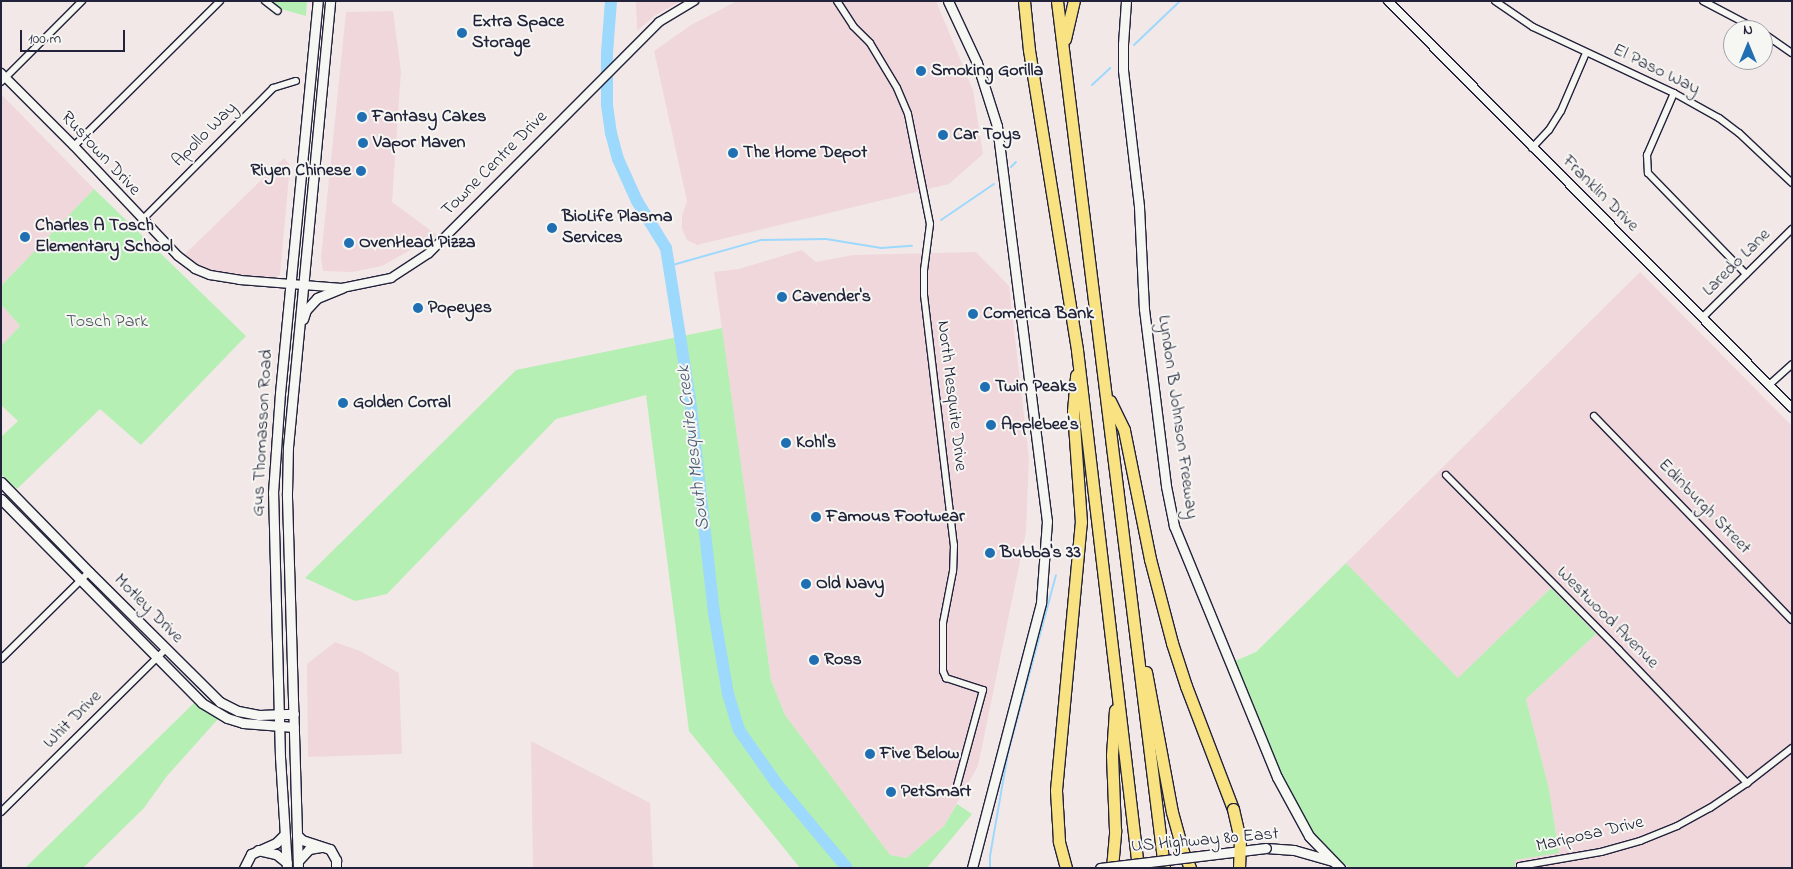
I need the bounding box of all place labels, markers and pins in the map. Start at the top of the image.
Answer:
place label: Extra Space Storage [472,12,564,54]
marker: Extra Space Storage [456,27,468,39]
place label: Smoking Gorilla [931,60,1043,82]
marker: Smoking Gorilla [915,65,927,77]
place label: Fantasy Cakes [372,106,486,128]
marker: Fantasy Cakes [356,111,368,123]
place label: Car Toys [953,124,1021,146]
marker: Car Toys [937,129,949,141]
place label: Vapor Maven [373,132,465,154]
marker: Vapor Maven [357,137,369,149]
place label: The Home Depot [743,142,867,164]
marker: The Home Depot [727,147,739,159]
place label: Riyen Chinese [251,160,351,182]
marker: Riyen Chinese [355,165,367,177]
place label: BioLife Plasma Services [562,207,672,250]
place label: Charles A Tosch Elementary School [35,216,173,258]
marker: BioLife Plasma Services [546,222,558,234]
marker: Charles A Tosch Elementary School [19,231,31,243]
place label: OvenHead Pizza [359,232,475,254]
marker: OvenHead Pizza [343,237,355,249]
place label: Cavender's [792,286,871,308]
marker: Cavender's [776,291,788,303]
place label: Popeyes [428,297,492,319]
marker: Popeyes [412,302,424,314]
place label: Comerica Bank [983,303,1094,325]
marker: Comerica Bank [967,308,979,320]
place label: Twin Peaks [995,376,1077,398]
marker: Twin Peaks [979,381,991,393]
place label: Golden Corral [353,392,451,414]
marker: Golden Corral [337,397,349,409]
place label: Applebee's [1001,414,1079,436]
marker: Applebee's [985,419,997,431]
place label: Kohl's [796,432,836,454]
marker: Kohl's [780,437,792,449]
place label: Famous Footwear [826,506,965,528]
marker: Famous Footwear [810,511,822,523]
place label: Bubba's 33 [1000,542,1081,564]
marker: Bubba's 33 [984,547,996,559]
place label: Old Navy [816,573,884,595]
marker: Old Navy [800,578,812,590]
place label: Ross [824,649,862,671]
marker: Ross [808,654,820,666]
place label: Five Below [880,743,959,765]
marker: Five Below [864,748,876,760]
place label: PetSmart [901,781,971,803]
marker: PetSmart [885,786,897,798]

